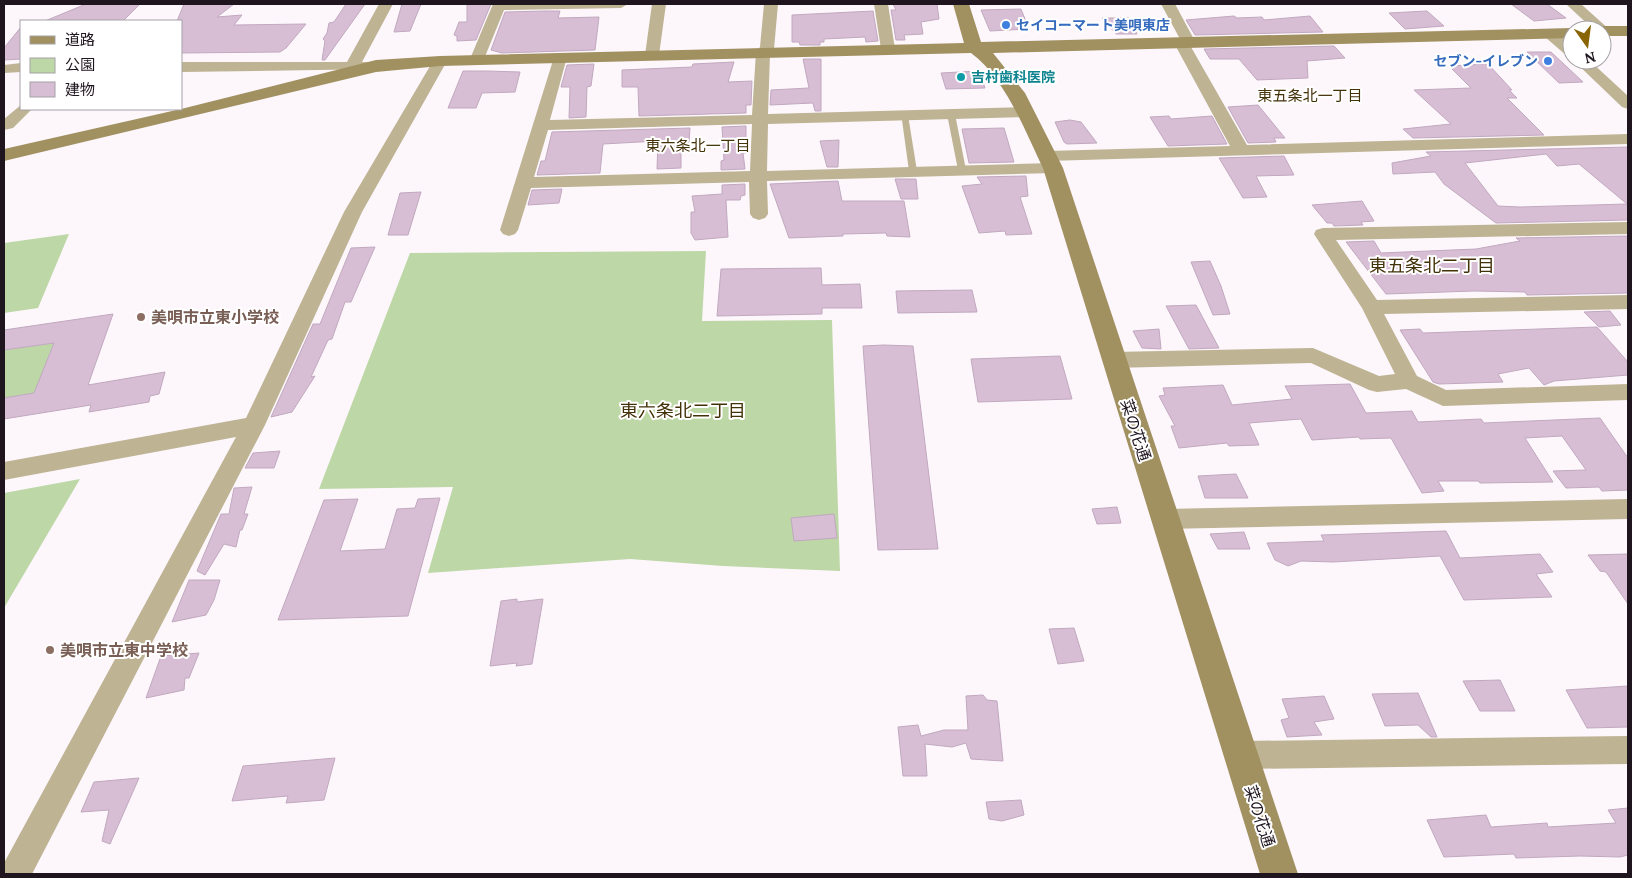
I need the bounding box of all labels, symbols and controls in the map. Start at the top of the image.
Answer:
place label: セイコーマート美唄東店 [1016,16,1170,34]
marker: セイコーマート美唄東店 [1000,19,1012,31]
legend [20,20,182,110]
north arrow [1562,20,1612,70]
text: 道路 [65,30,95,49]
text: N [1583,48,1598,68]
place label: セブン-イレブン [1433,52,1538,70]
text: 公園 [65,55,95,74]
marker: セブン-イレブン [1542,55,1554,67]
place label: 吉村歯科医院 [971,68,1055,86]
marker: 吉村歯科医院 [955,71,967,83]
text: 建物 [65,80,95,99]
district label: 東五条北一丁目 [1257,86,1363,105]
district label: 東六条北一丁目 [645,136,751,155]
district label: 東五条北二丁目 [1369,254,1495,277]
place label: 美唄市立東小学校 [151,307,279,327]
marker: 美唄市立東小学校 [135,311,147,323]
street label: 菜の花通 [1117,396,1155,464]
district label: 東六条北二丁目 [620,399,746,422]
place label: 美唄市立東中学校 [60,640,188,660]
marker: 美唄市立東中学校 [44,644,56,656]
street label: 菜の花通 [1241,782,1279,850]

